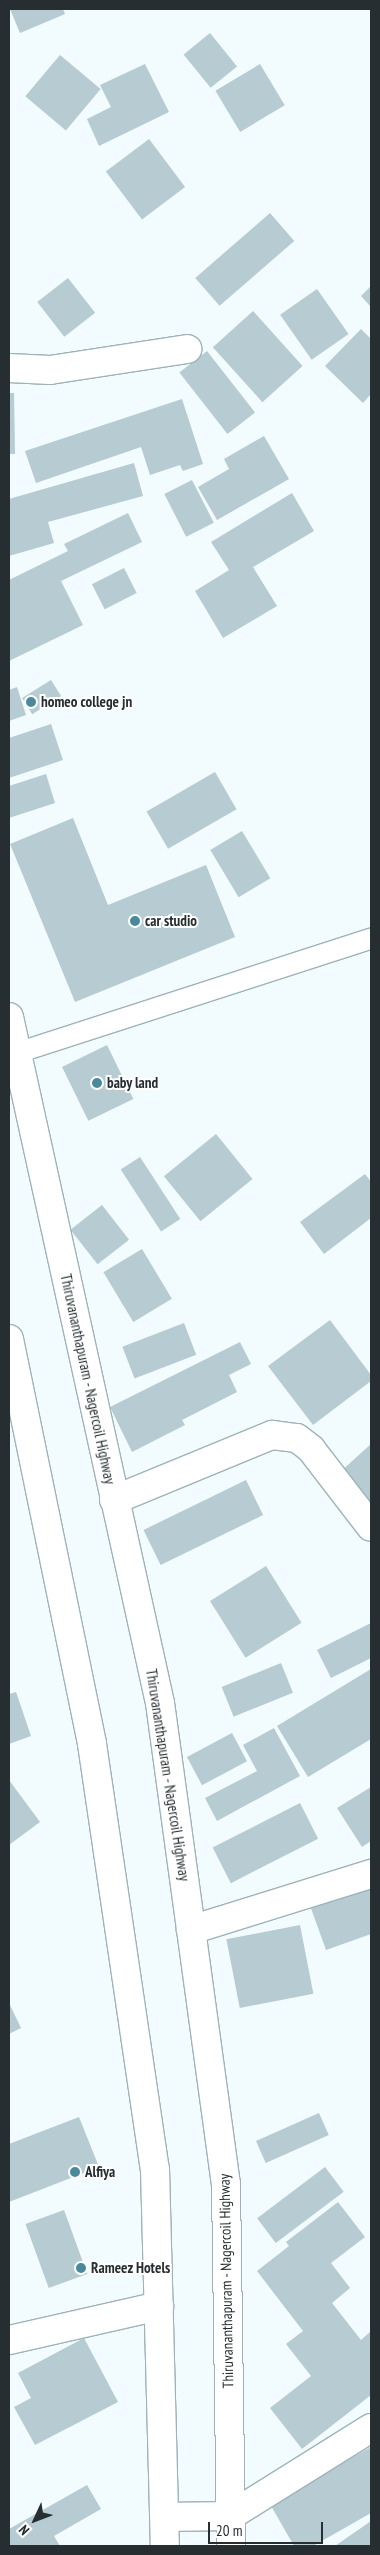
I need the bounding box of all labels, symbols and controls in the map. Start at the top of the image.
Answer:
place label: homeo college jn [41,693,132,711]
marker: homeo college jn [25,696,37,708]
place label: car studio [145,912,197,930]
marker: car studio [129,915,141,927]
place label: baby land [107,1074,159,1092]
marker: baby land [91,1077,103,1089]
street label: Thiruvananthapuram - Nagercoil Highway [57,1272,119,1486]
street label: Thiruvananthapuram - Nagercoil Highway [142,1667,194,1883]
place label: Alfiya [85,2163,115,2181]
marker: Alfiya [69,2166,81,2178]
street label: Thiruvananthapuram - Nagercoil Highway [215,2173,237,2389]
place label: Rameez Hotels [91,2259,171,2277]
marker: Rameez Hotels [75,2262,87,2274]
north arrow [10,2495,60,2545]
scale bar [210,2512,325,2544]
text: N [15,2521,33,2539]
text: 20 m [216,2521,242,2540]

